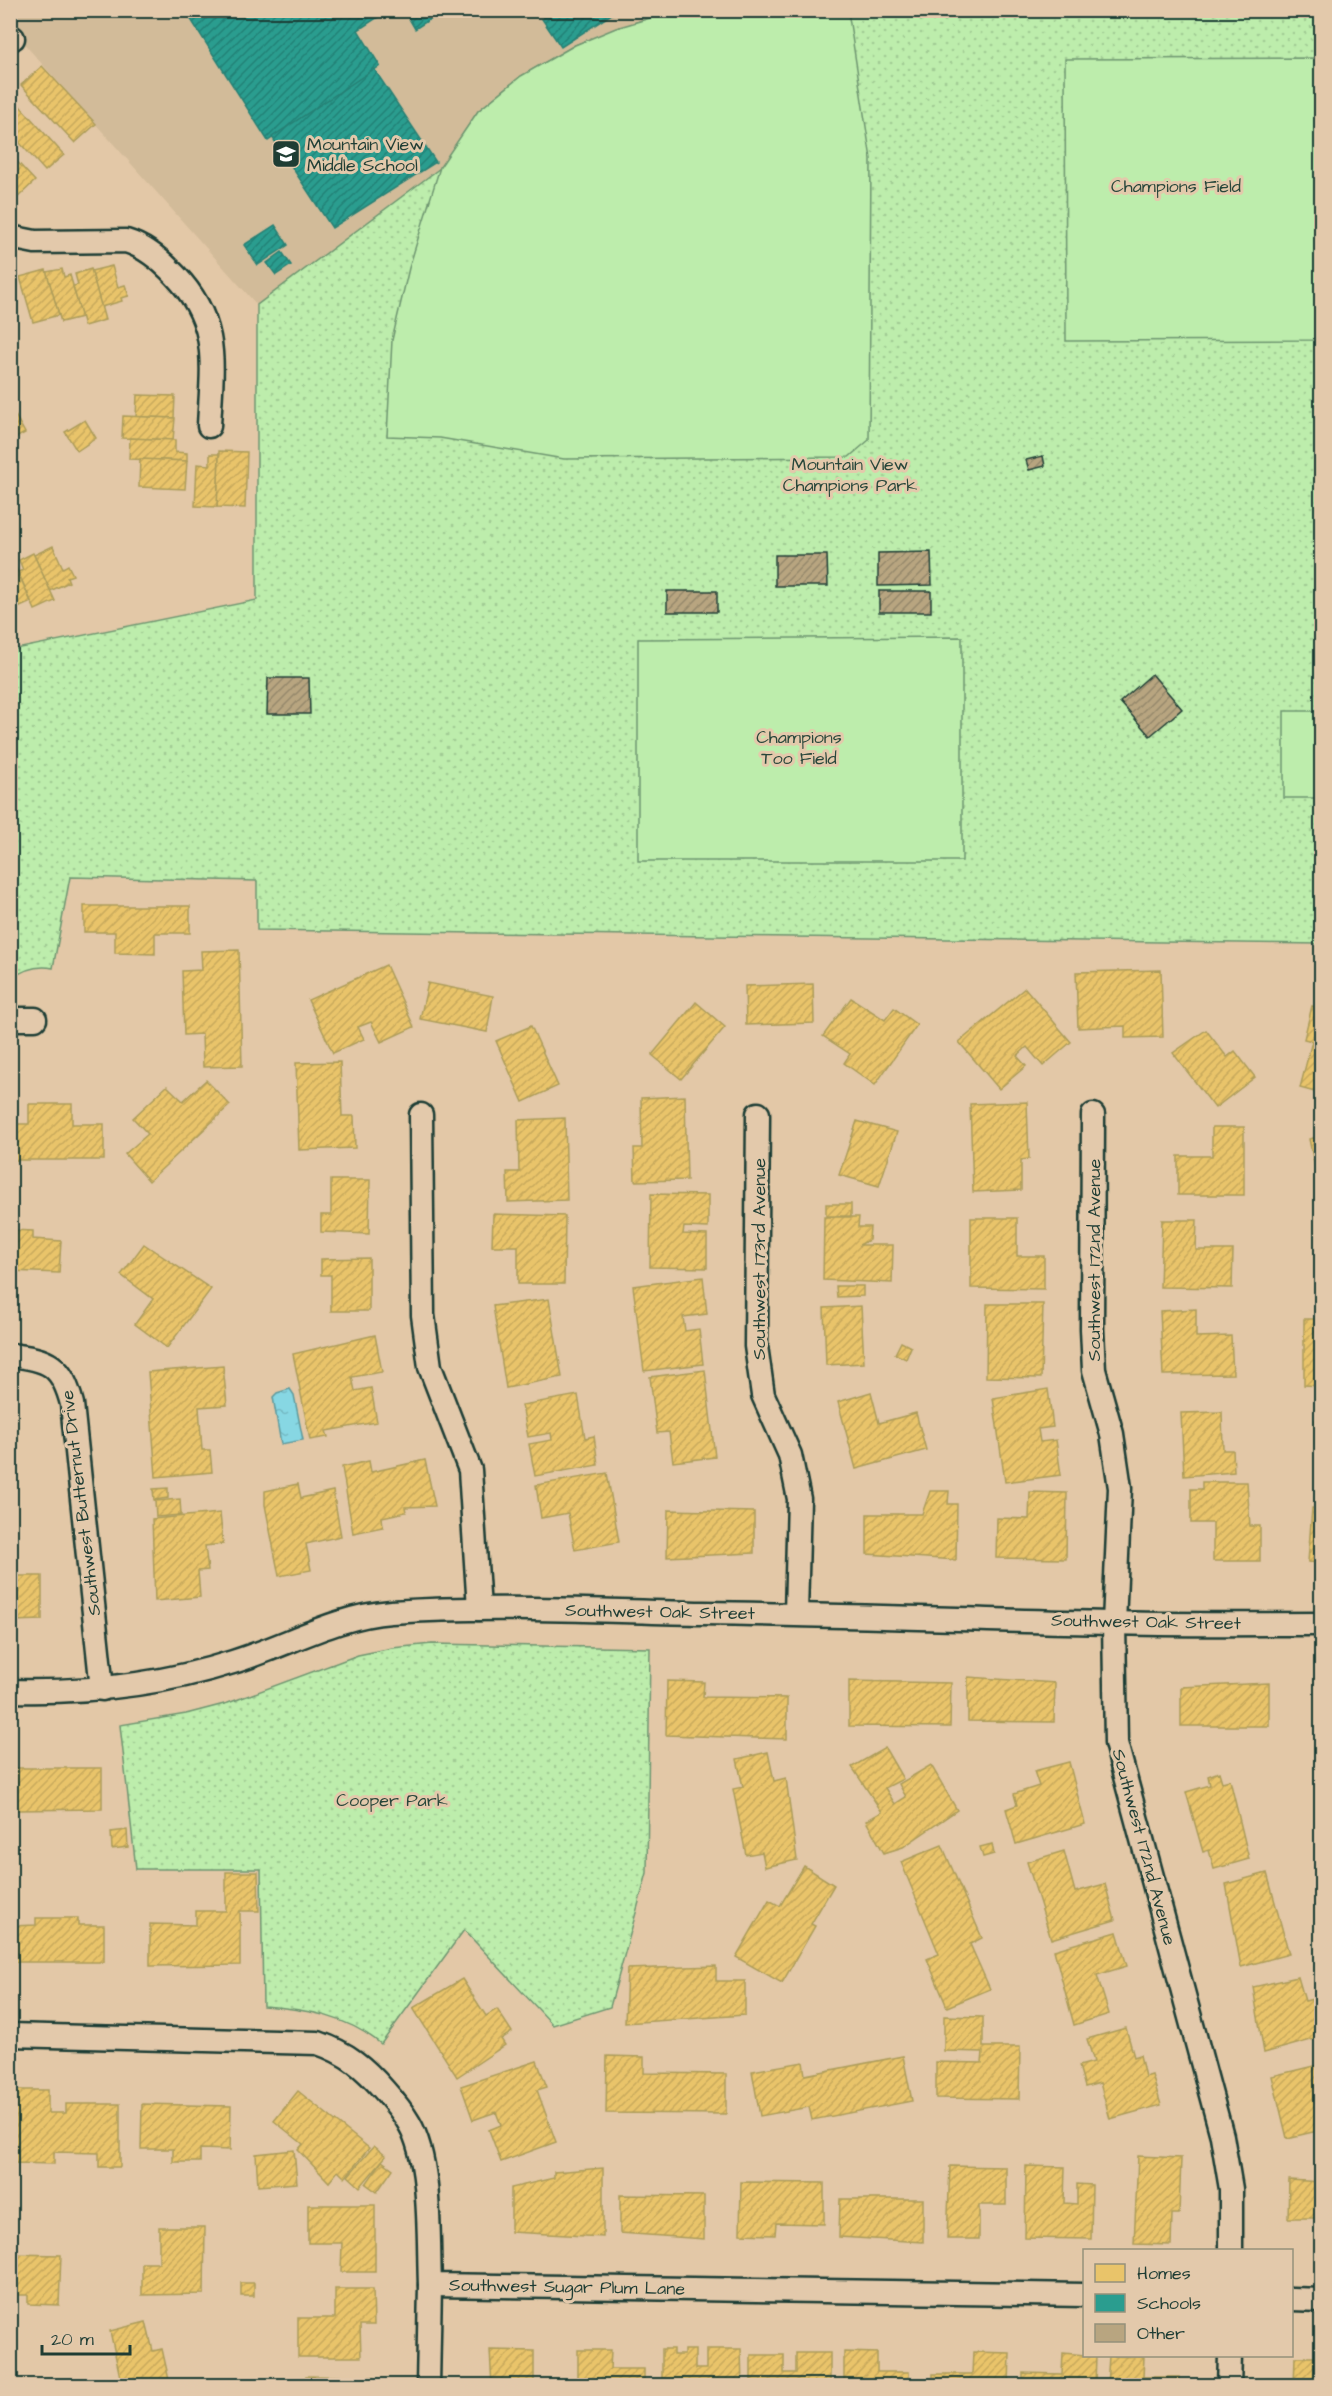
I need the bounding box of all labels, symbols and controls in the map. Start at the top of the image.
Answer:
place label: Mountain View Middle School [307,132,424,178]
school or university icon: Mountain View Middle School [270,138,302,170]
park label: Champions Field [1111,174,1241,199]
park label: Mountain View Champions Park [783,452,917,498]
park label: Champions Too Field [756,725,842,771]
street label: Southwest 173rd Avenue [747,1158,772,1360]
street label: Southwest 172nd Avenue [1082,1159,1107,1361]
street label: Southwest Butternut Drive [55,1389,107,1617]
street label: Southwest Oak Street [565,1598,756,1626]
street label: Southwest Oak Street [1051,1608,1242,1636]
street label: Southwest 172nd Avenue [1106,1746,1182,1948]
park label: Cooper Park [336,1788,448,1813]
legend [1083,2249,1293,2357]
text: Homes [1137,2261,1191,2286]
street label: Southwest Sugar Plum Lane [449,2272,686,2303]
text: Schools [1137,2291,1201,2316]
scale bar [42,2318,130,2356]
text: Other [1137,2321,1185,2346]
text: 20 m [51,2327,94,2352]

